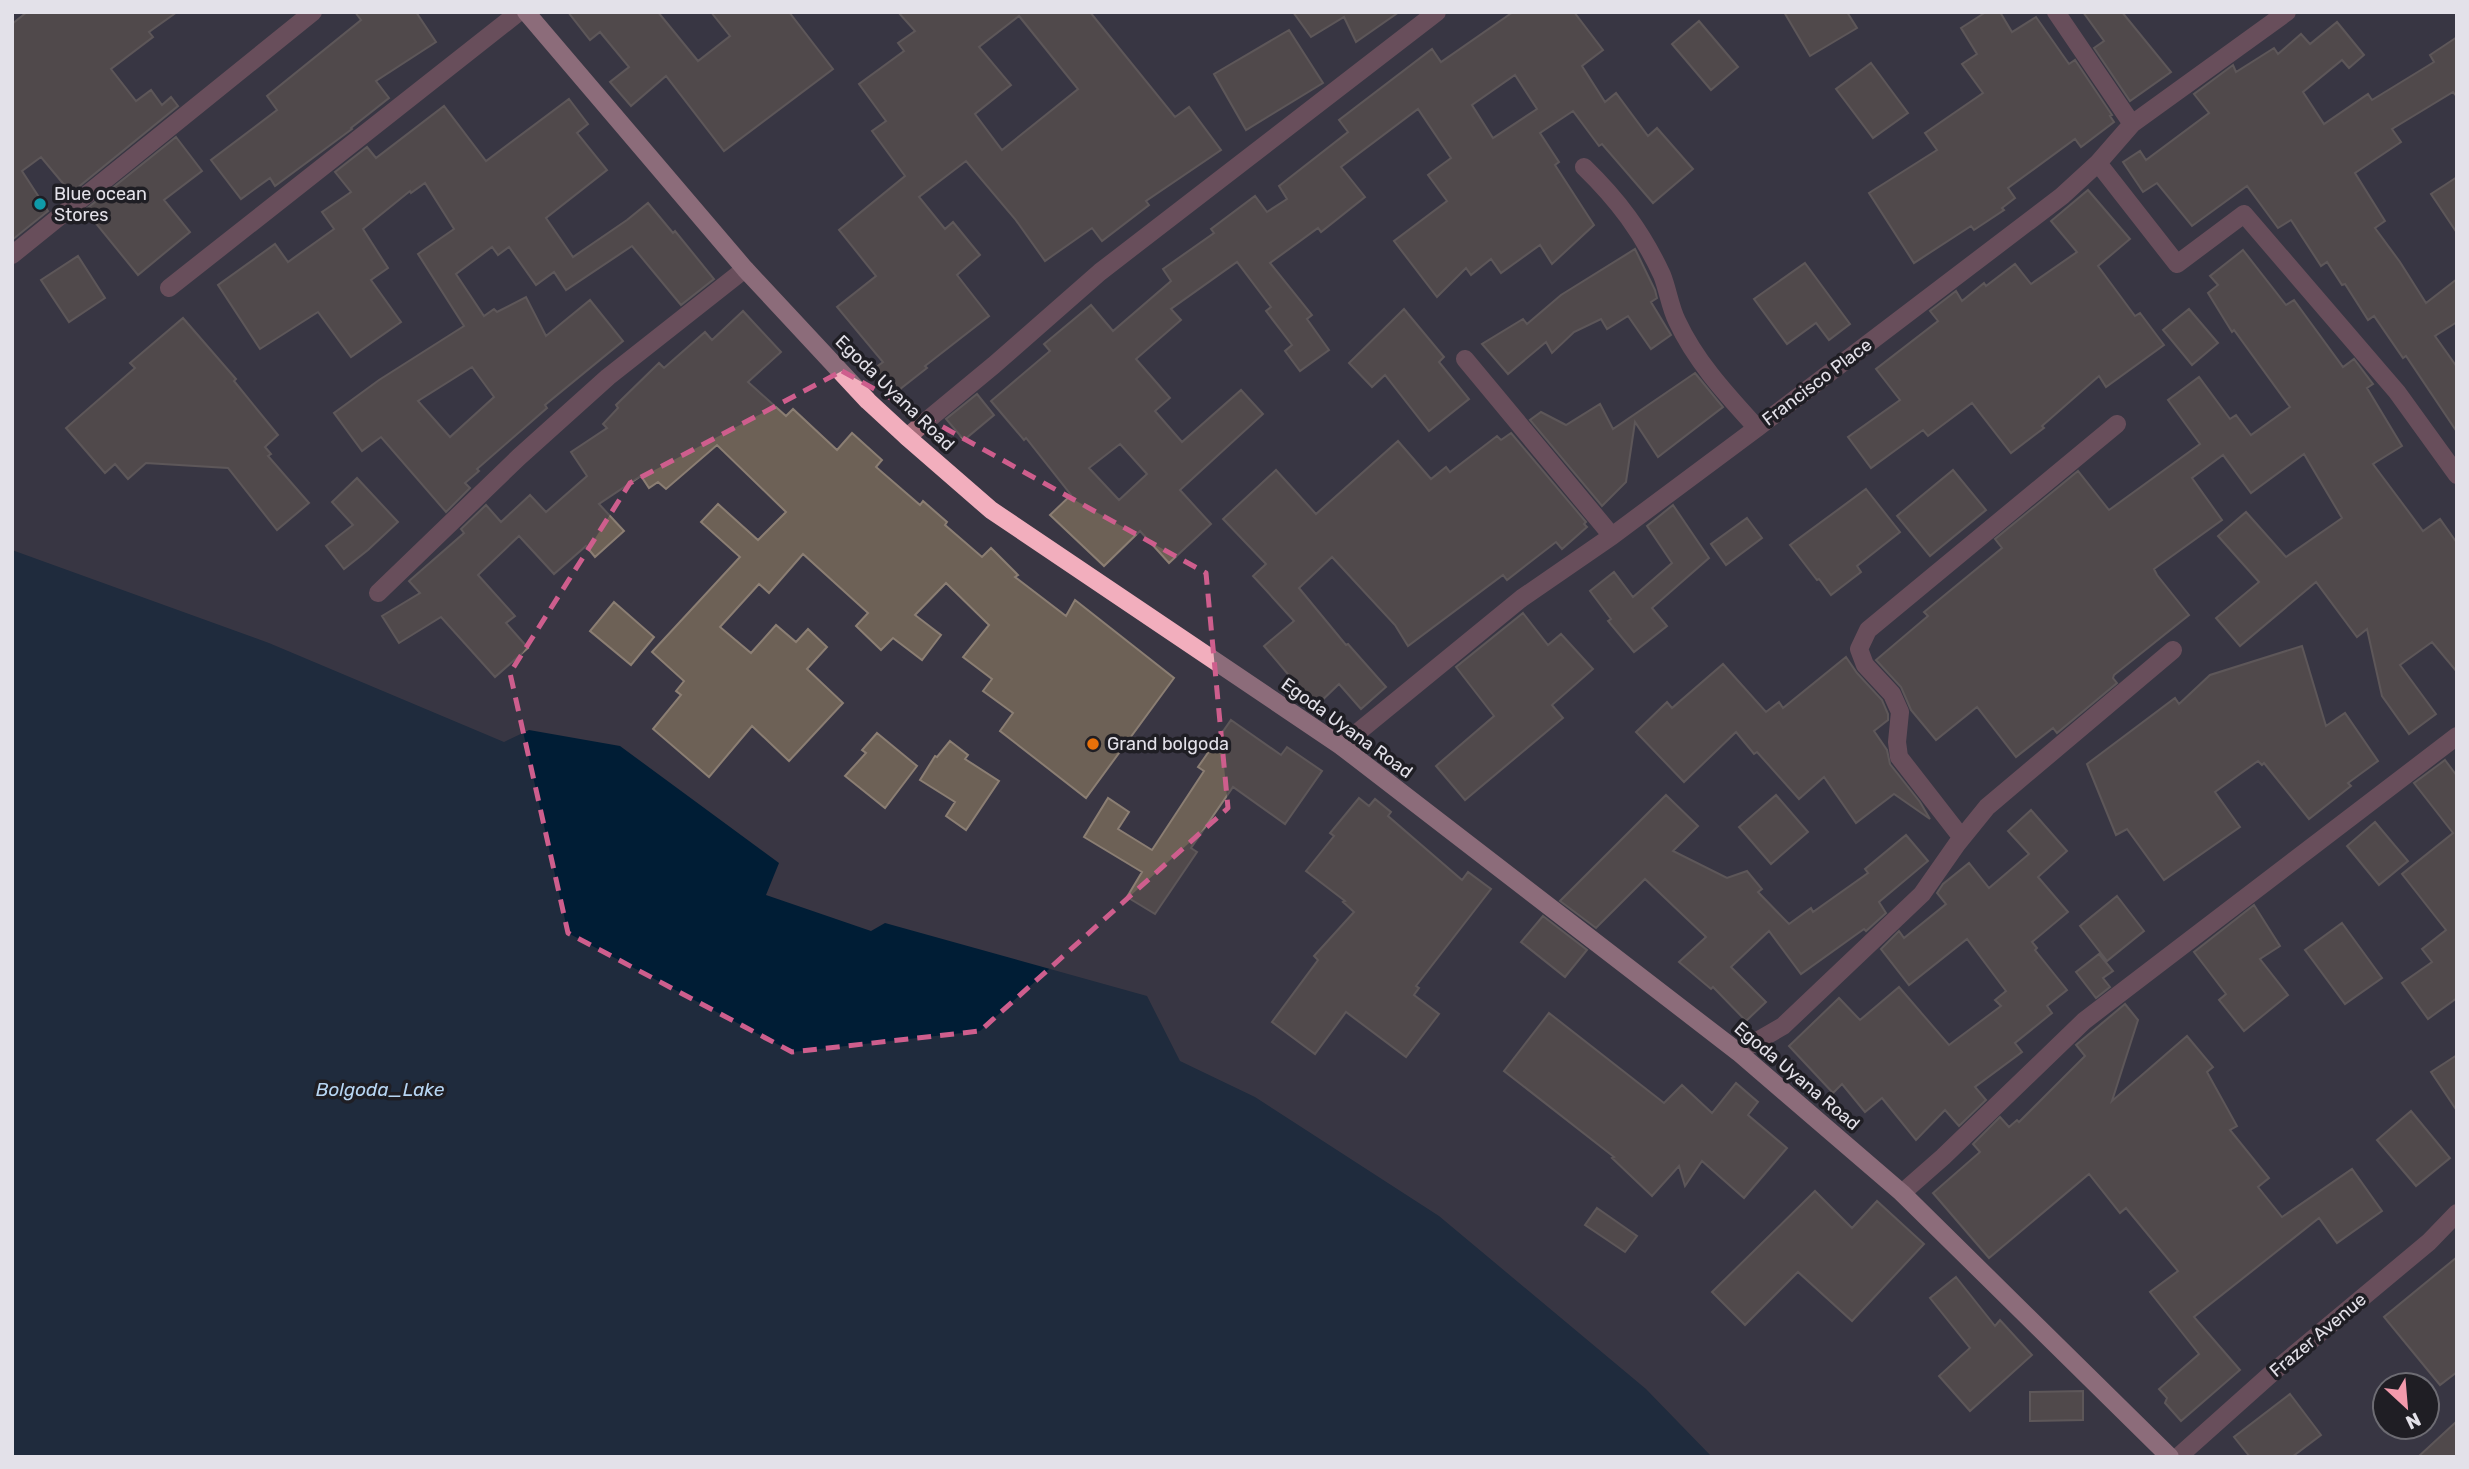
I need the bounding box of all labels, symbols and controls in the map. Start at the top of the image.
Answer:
place label: Blue ocean Stores [54,183,147,226]
marker: Blue ocean Stores [32,196,48,212]
street label: Egoda Uyana Road [831,331,959,455]
street label: Francisco Place [1758,334,1876,430]
street label: Egoda Uyana Road [1277,673,1417,783]
place label: Grand bolgoda [1107,733,1229,755]
marker: Grand bolgoda [1085,736,1101,752]
street label: Egoda Uyana Road [1730,1017,1864,1135]
water label: Bolgoda_Lake [316,1078,445,1101]
street label: Frazer Avenue [2265,1288,2371,1382]
north arrow [2371,1371,2441,1441]
text: N [2402,1407,2424,1434]

